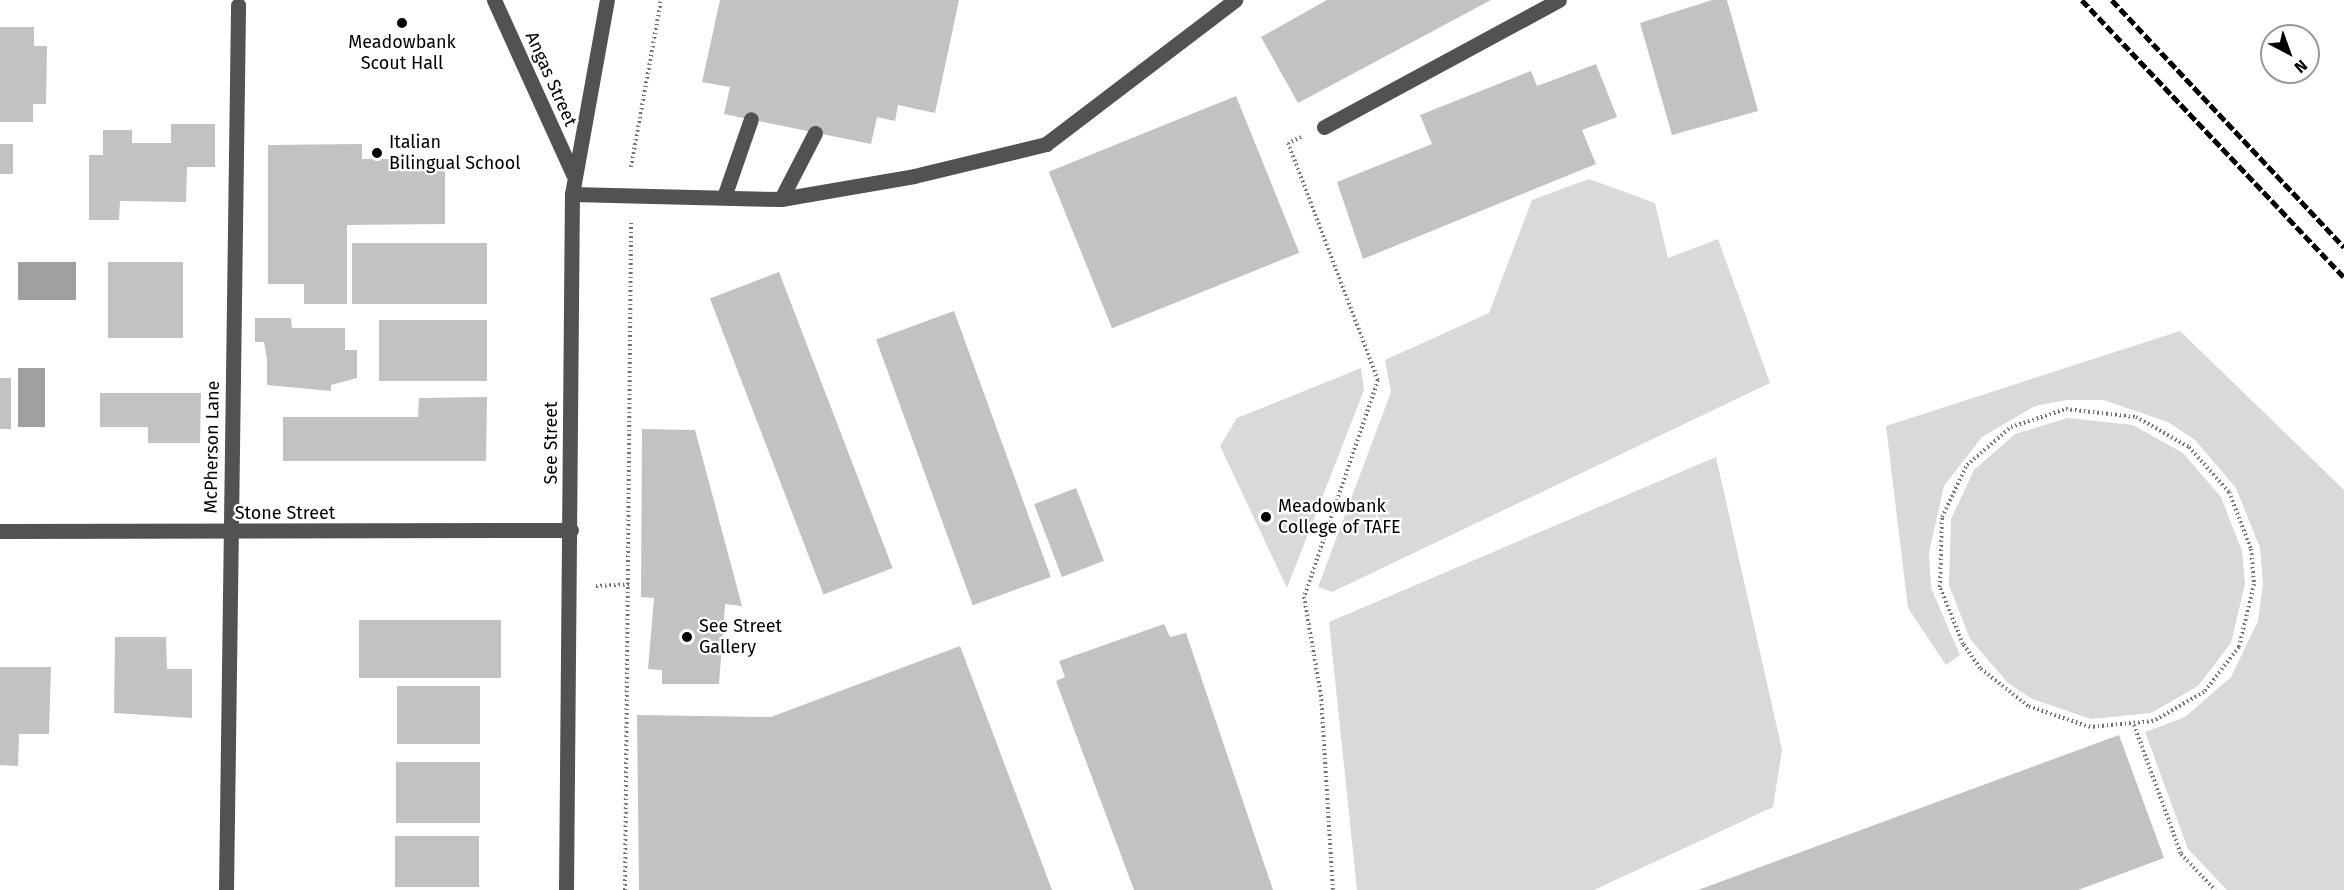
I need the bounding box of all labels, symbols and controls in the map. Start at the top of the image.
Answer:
marker: Meadowbank Scout Hall [395,16,409,30]
north arrow [2260,24,2320,84]
street label: Angas Street [520,28,582,130]
place label: Meadowbank Scout Hall [348,32,456,74]
text: N [2291,56,2311,77]
place label: Italian Bilingual School [389,132,520,174]
marker: Italian Bilingual School [370,146,384,160]
street label: McPherson Lane [200,380,224,514]
street label: See Street [540,401,562,485]
place label: Meadowbank College of TAFE [1278,496,1401,538]
street label: Stone Street [235,502,335,524]
marker: Meadowbank College of TAFE [1259,510,1273,524]
place label: See Street Gallery [699,616,782,658]
marker: See Street Gallery [680,630,694,644]

